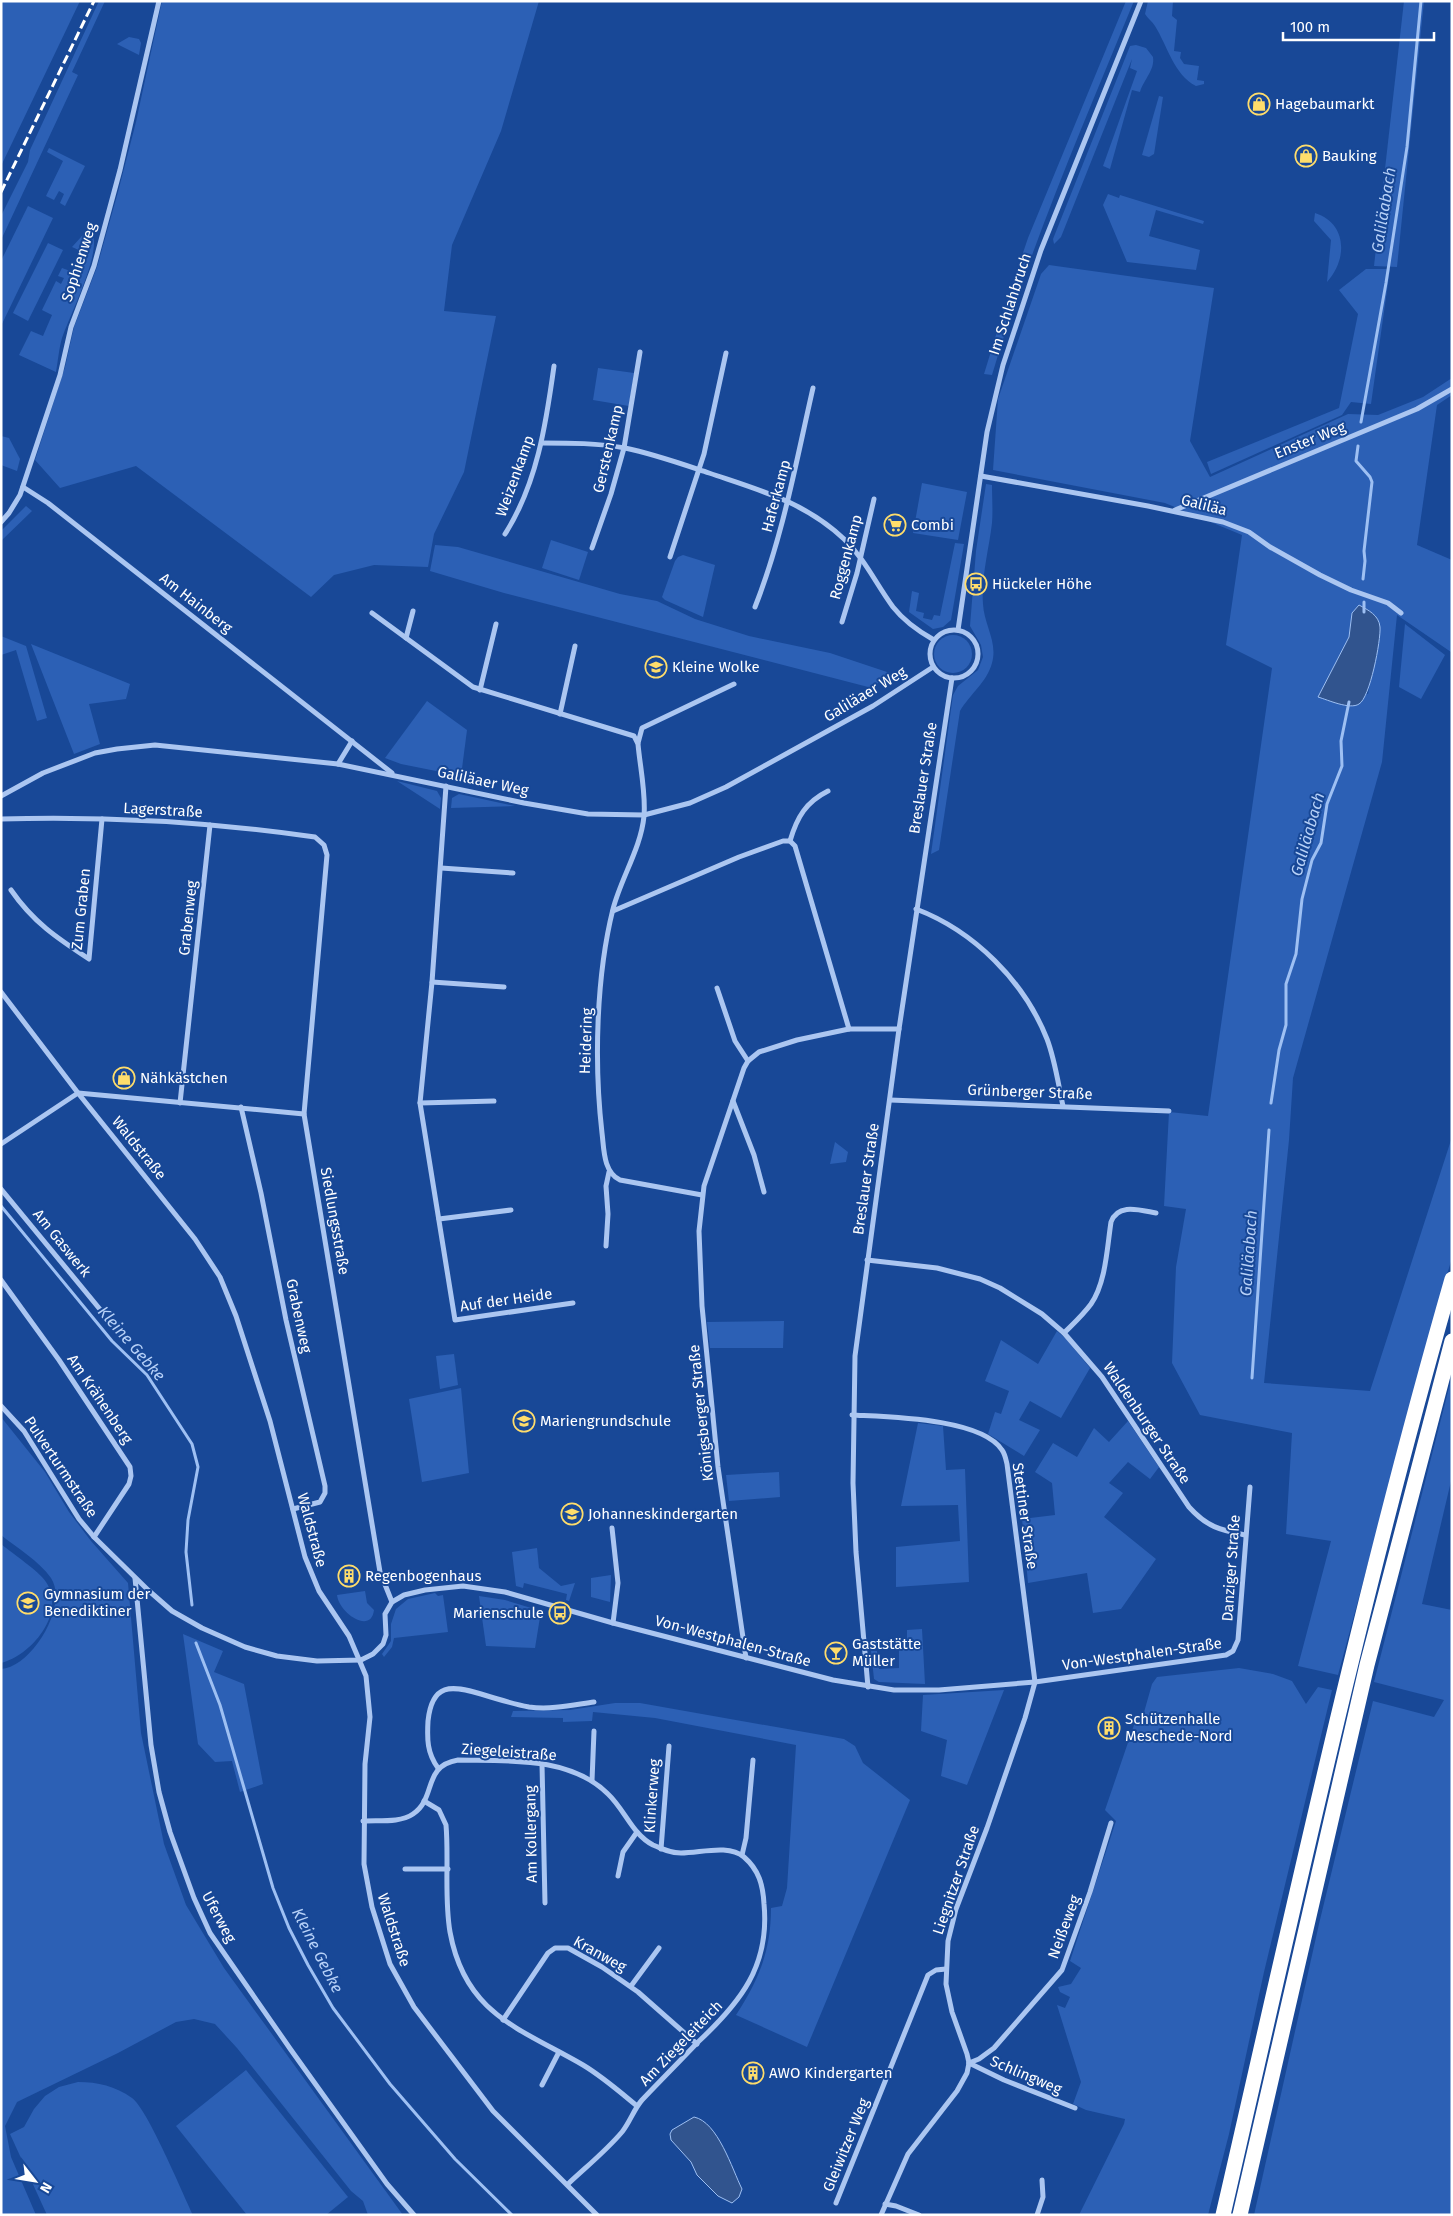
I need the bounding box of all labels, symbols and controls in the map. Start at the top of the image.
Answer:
scale bar [1283,10,1434,42]
text: 100 m [1290,18,1330,36]
shop icon: Hagebaumarkt [1247,92,1271,116]
place label: Hagebaumarkt [1275,95,1375,113]
shop icon: Bauking [1294,144,1318,168]
place label: Bauking [1322,147,1377,165]
water label: Galiläabach [1367,166,1400,254]
street label: Sophienweg [58,220,100,304]
street label: Im Schlahbruch [985,251,1035,357]
street label: Gerstenkamp [589,403,627,495]
street label: Enster Weg [1272,418,1348,462]
street label: Weizenkamp [492,433,538,519]
street label: Haferkamp [758,458,794,534]
street label: Galiläa [1179,491,1229,519]
street label: Roggenkamp [826,512,866,602]
supermarket icon: Combi [883,513,907,537]
place label: Combi [911,516,954,534]
street label: Am Hainberg [156,569,236,637]
bus stop icon: Hückeler Höhe [964,572,988,596]
place label: Hückeler Höhe [992,575,1092,593]
school or university icon: Kleine Wolke [644,655,668,679]
place label: Kleine Wolke [672,658,760,676]
street label: Galiläaer Weg [821,662,910,726]
street label: Breslauer Straße [905,721,941,835]
street label: Galiläaer Weg [436,763,530,799]
water label: Galiläabach [1286,790,1328,878]
street label: Lagerstraße [123,799,203,821]
street label: Zum Graben [68,867,94,951]
street label: Grabenweg [175,879,201,956]
street label: Heidering [576,1007,596,1074]
shop icon: Nähkästchen [112,1066,136,1090]
place label: Nähkästchen [140,1069,228,1087]
street label: Grünberger Straße [967,1081,1093,1103]
street label: Waldstraße [108,1113,170,1183]
street label: Breslauer Straße [849,1122,883,1236]
street label: Siedlungsstraße [317,1166,353,1276]
street label: Am Gaswerk [29,1205,95,1281]
water label: Galiläabach [1236,1209,1261,1297]
street label: Grabenweg [282,1277,316,1355]
street label: Auf der Heide [459,1285,553,1315]
water label: Kleine Gebke [94,1302,169,1385]
street label: Königsberger Straße [685,1344,717,1482]
street label: Am Krähenberg [63,1351,137,1447]
street label: Waldenburger Straße [1100,1359,1194,1487]
school or university icon: Mariengrundschule [512,1409,536,1433]
place label: Mariengrundschule [540,1412,671,1430]
street label: Pulverturmstraße [20,1413,102,1521]
street label: Stettiner Straße [1009,1462,1041,1570]
street label: Waldstraße [293,1491,331,1569]
school or university icon: Johanneskindergarten [560,1502,584,1526]
place label: Johanneskindergarten [588,1505,738,1523]
street label: Danziger Straße [1218,1514,1244,1622]
building icon: Regenbogenhaus [337,1564,361,1588]
place label: Regenbogenhaus [365,1567,481,1585]
place label: Gymnasium der Benediktiner [44,1585,150,1620]
school or university icon: Gymnasium der Benediktiner [16,1591,40,1615]
bus stop icon: Marienschule [548,1601,572,1625]
place label: Marienschule [453,1604,544,1622]
street label: Von-Westphalen-Straße [653,1611,813,1671]
street label: Von-Westphalen-Straße [1061,1634,1223,1674]
place label: Gaststätte Müller [852,1635,921,1670]
bar icon: Gaststätte Müller [824,1641,848,1665]
place label: Schützenhalle Meschede-Nord [1125,1710,1233,1745]
building icon: Schützenhalle Meschede-Nord [1097,1716,1121,1740]
street label: Ziegeleistraße [461,1740,557,1764]
street label: Klinkerweg [640,1758,664,1834]
street label: Am Kollergang [521,1785,541,1883]
street label: Liegnitzer Straße [929,1823,983,1937]
street label: Uferweg [198,1888,240,1946]
street label: Waldstraße [374,1891,414,1969]
street label: Neißeweg [1044,1893,1084,1961]
water label: Kleine Gebke [288,1905,347,1996]
street label: Kranweg [570,1932,630,1976]
street label: Am Ziegeleiteich [636,1997,726,2089]
street label: Schlingweg [987,2052,1065,2098]
building icon: AWO Kindergarten [741,2061,765,2085]
place label: AWO Kindergarten [769,2064,893,2082]
street label: Gleiwitzer Weg [819,2095,873,2194]
north arrow [10,2156,60,2206]
text: N [36,2179,55,2196]

